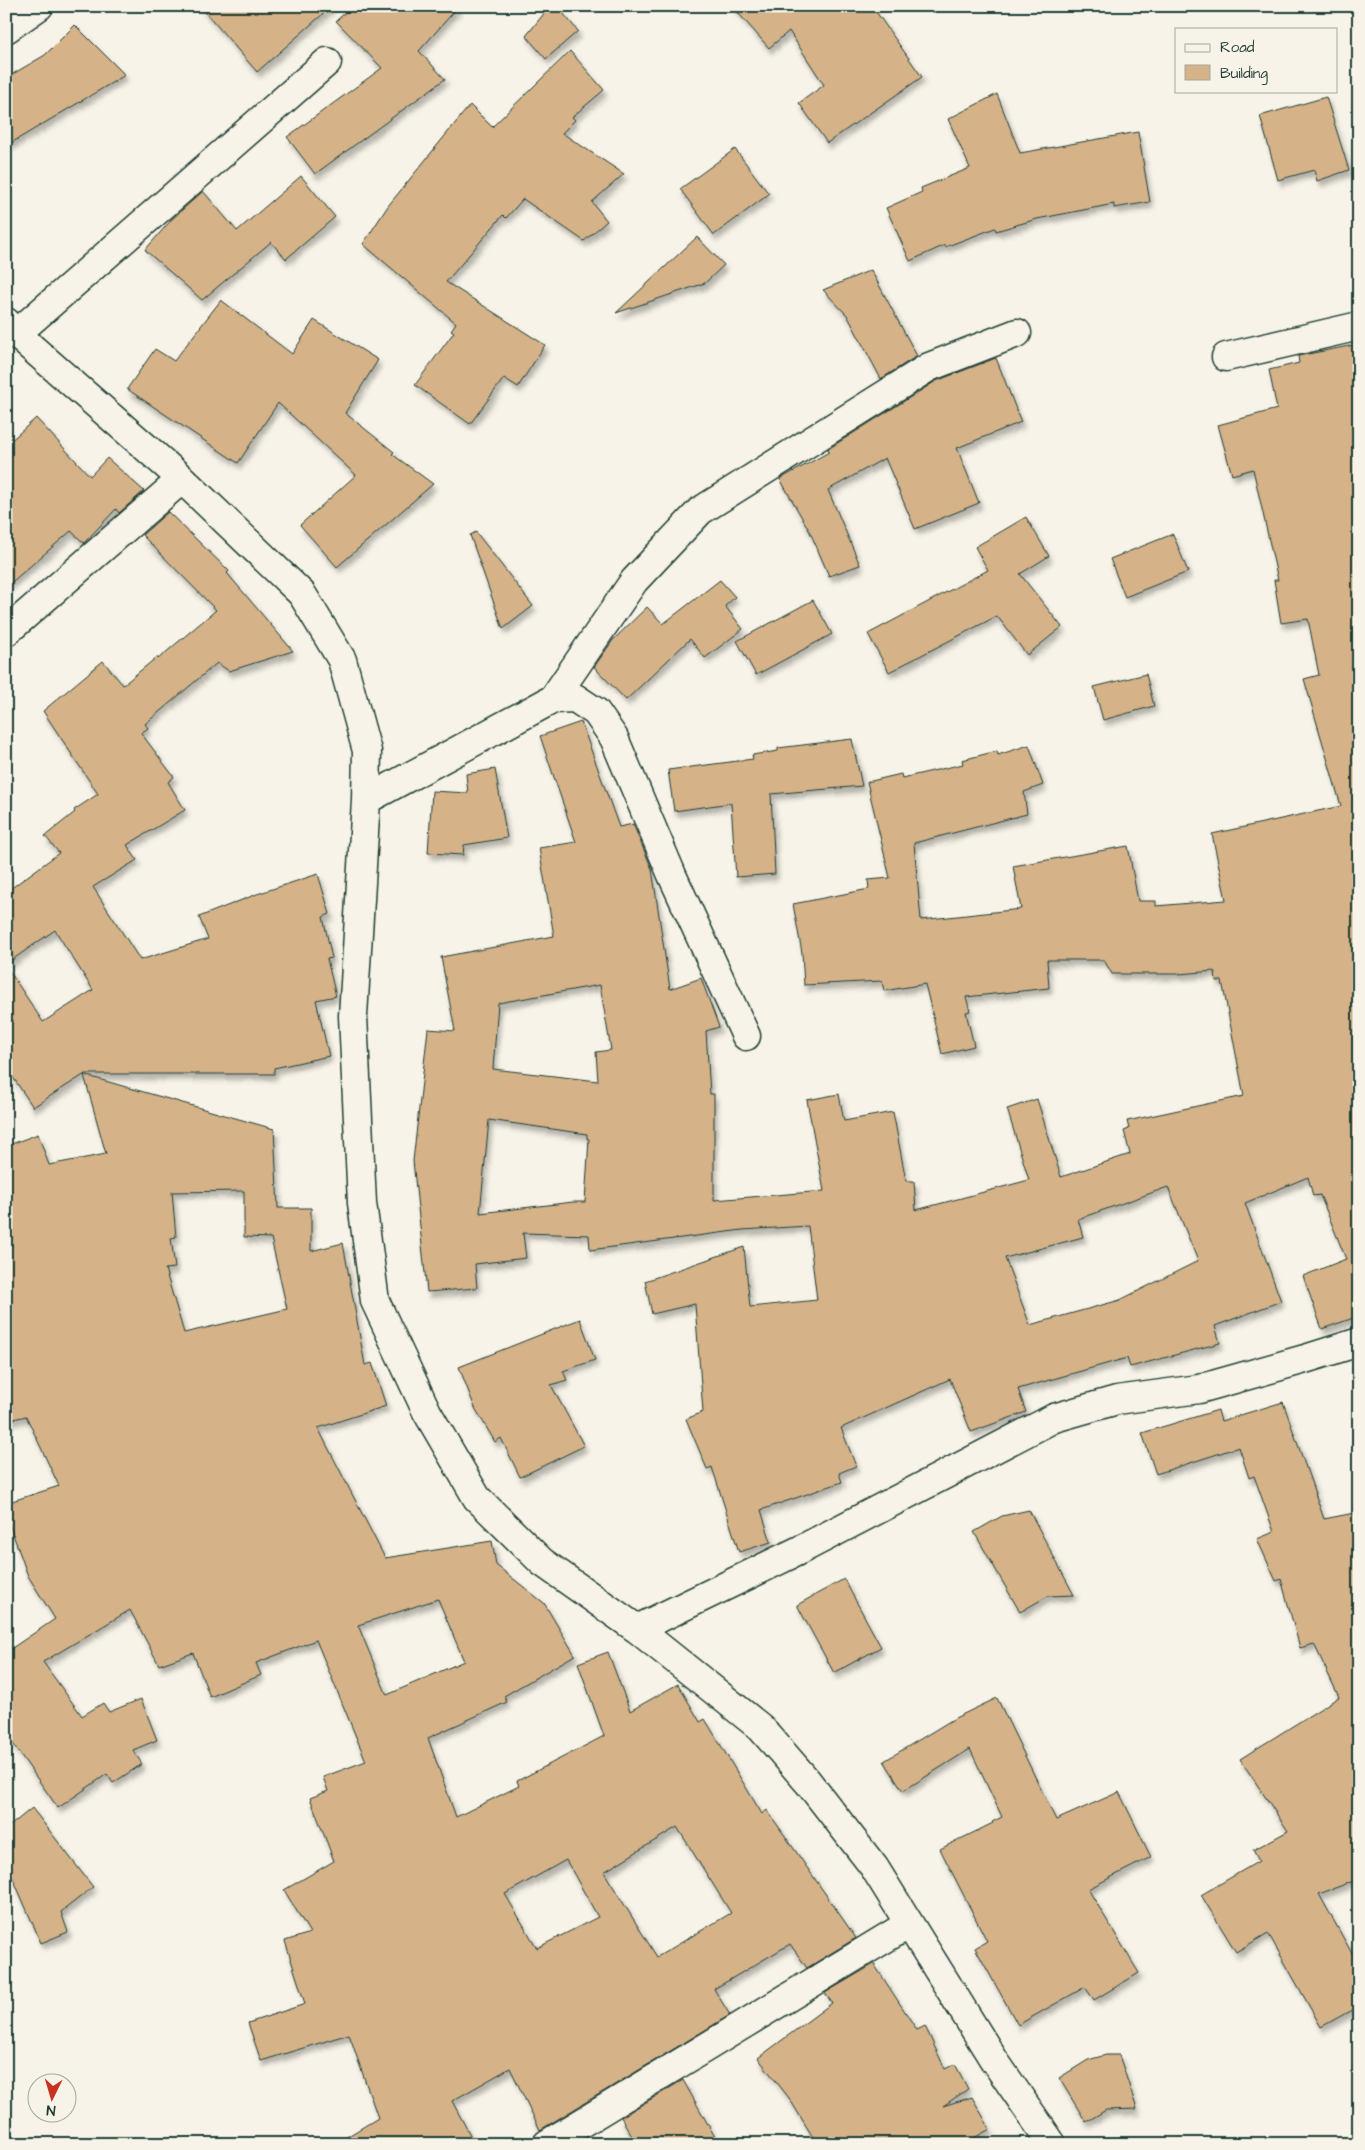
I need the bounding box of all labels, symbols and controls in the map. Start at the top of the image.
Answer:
legend [1175,28,1338,92]
text: Road [1220,37,1255,58]
text: Building [1220,63,1268,85]
north arrow [28,2072,78,2122]
text: N [45,2100,56,2120]

